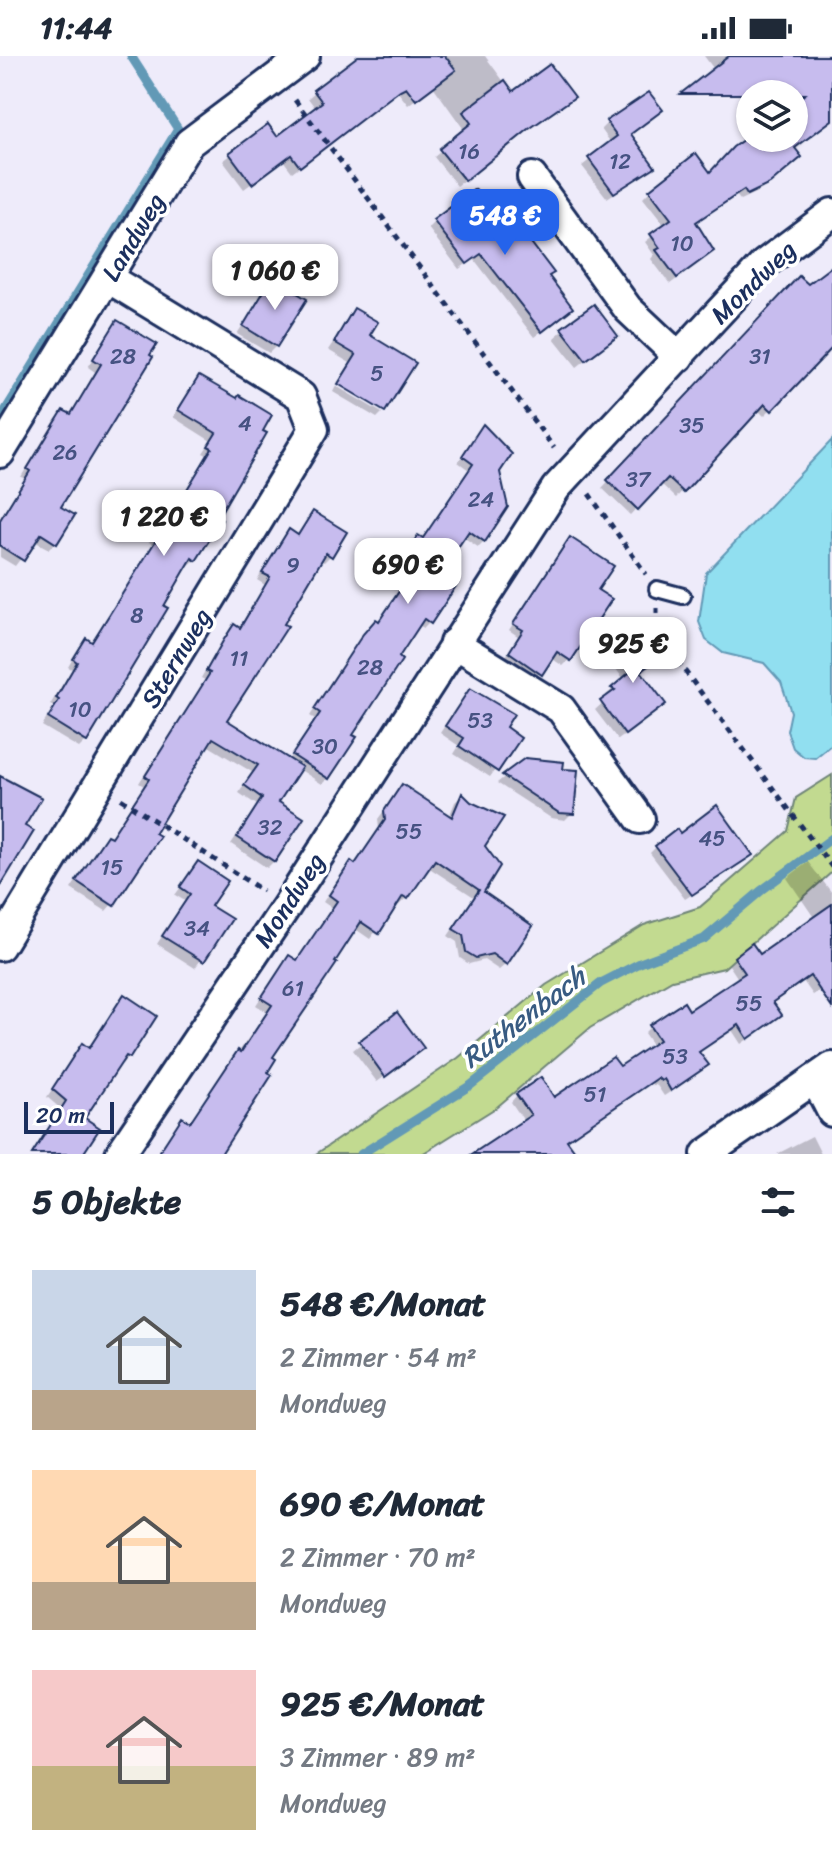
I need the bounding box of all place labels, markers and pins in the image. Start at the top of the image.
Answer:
pin: 548 € [449,189,561,257]
pin: 1 060 € [201,244,349,312]
pin: 1 220 € [90,490,238,558]
pin: 690 € [352,538,464,606]
pin: 925 € [577,617,689,685]

